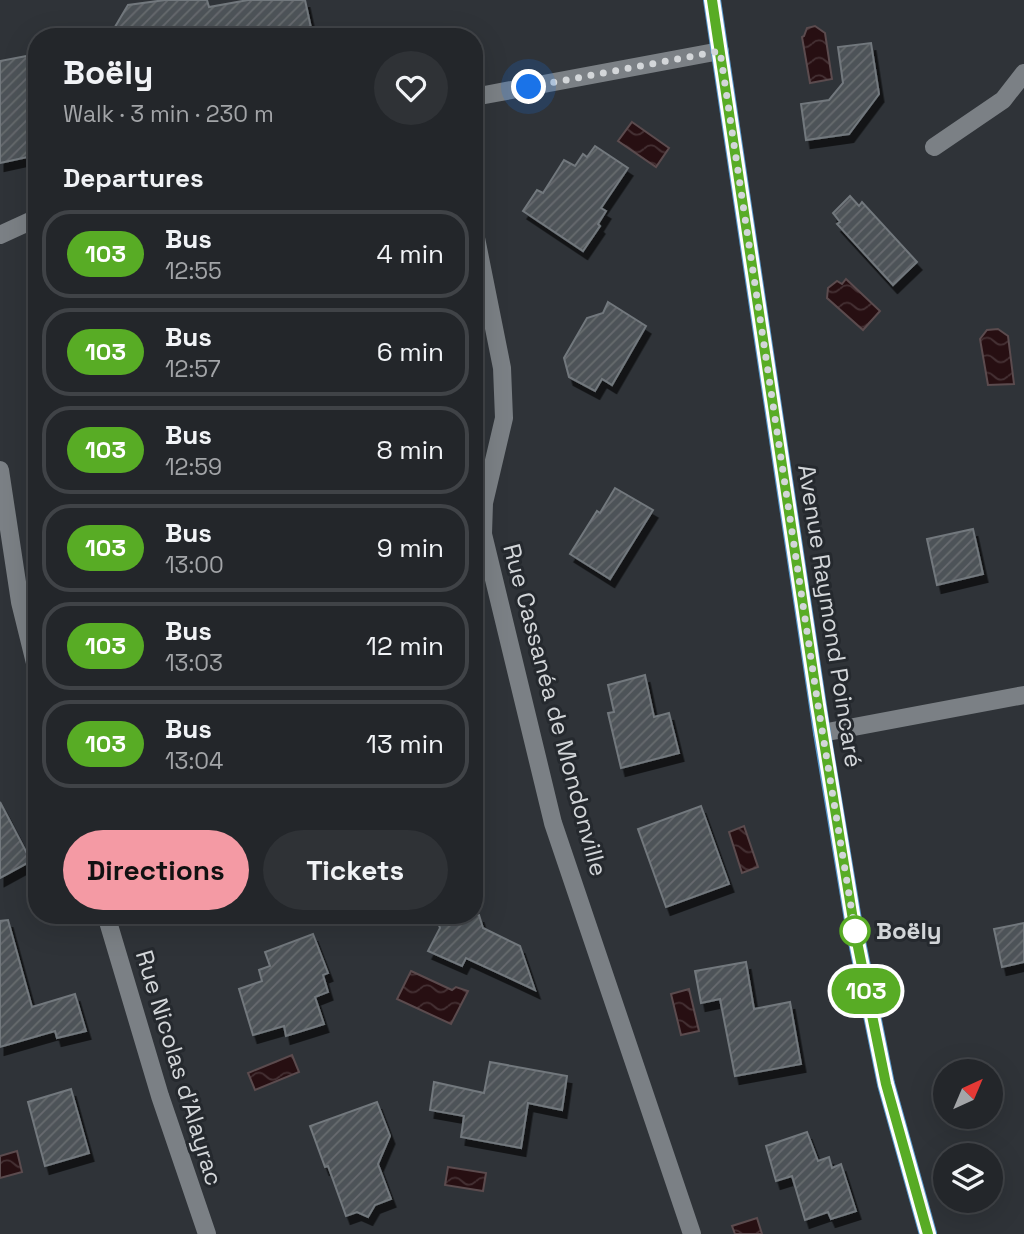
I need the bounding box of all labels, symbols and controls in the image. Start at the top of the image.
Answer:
button: heart [374,51,448,125]
text: Boëly [63,52,153,94]
your location [511,69,546,104]
text: Walk · 3 min · 230 m [63,99,274,129]
text: Departures [63,161,204,195]
text: Bus [165,222,212,256]
text: 4 min [376,237,444,271]
text: 103 [85,238,126,269]
text: 12:55 [165,256,222,286]
text: Bus [165,320,212,354]
text: 6 min [377,335,444,369]
text: 103 [85,336,126,367]
text: 12:57 [165,354,221,384]
text: Bus [165,418,212,452]
text: 8 min [376,433,444,467]
text: 103 [85,434,126,465]
text: 12:59 [165,452,222,482]
street label: Avenue Raymond Poincaré [791,462,870,770]
text: Bus [165,516,212,550]
text: 9 min [377,531,444,565]
text: 103 [85,532,126,563]
street label: Rue Cassanéa de Mondonville [496,540,615,879]
text: 13:00 [165,550,224,580]
text: Bus [165,614,212,648]
text: 12 min [366,629,444,663]
text: 103 [85,630,126,661]
text: 13:03 [165,648,223,678]
text: Bus [165,712,212,746]
text: 13 min [366,727,444,761]
text: 103 [85,728,126,759]
text: 13:04 [165,746,223,776]
button: Directions [63,830,249,910]
button: Tickets [263,830,448,910]
place label: Boëly [876,915,942,946]
marker: Boëly [840,916,870,946]
street label: Rue Nicolas d'Alayrac [129,946,230,1189]
line badge: 103 [826,968,906,1014]
text: 103 [846,975,887,1006]
north arrow [933,1059,1003,1129]
map controls [933,1059,1003,1213]
button: layers [933,1143,1003,1213]

